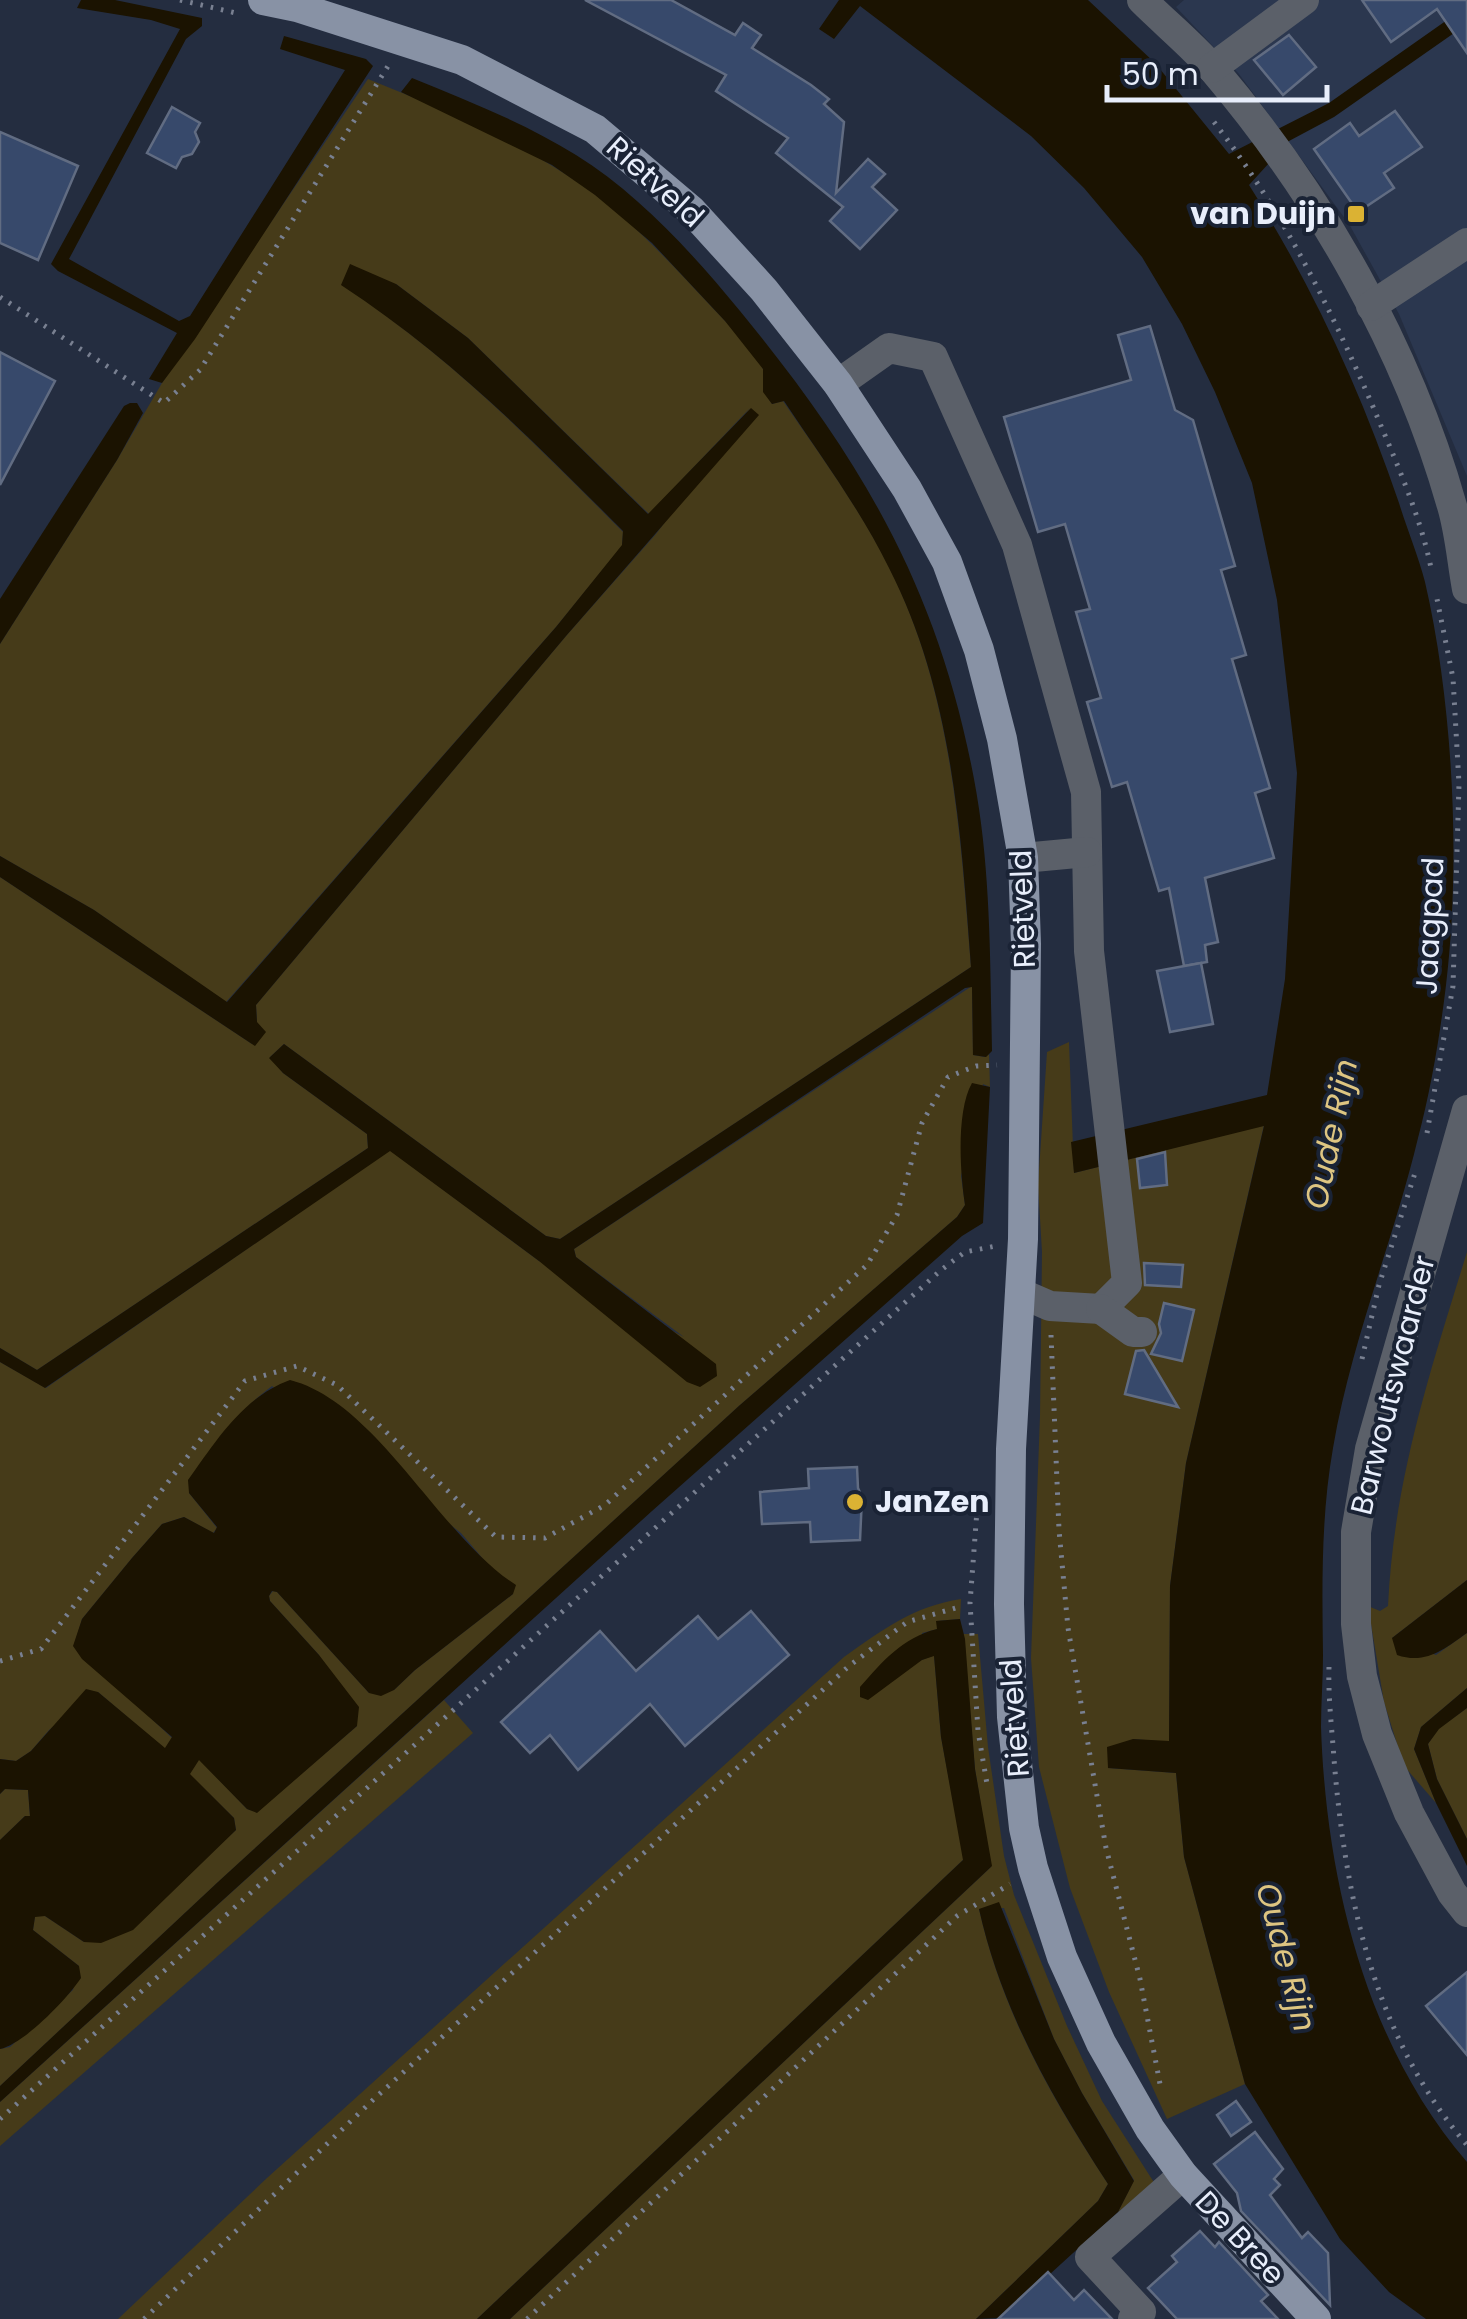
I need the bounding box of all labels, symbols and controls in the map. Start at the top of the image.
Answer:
scale bar [1107,40,1327,102]
text: 50 m [1122,53,1199,96]
street label: Rietveld [597,126,714,237]
place label: van Duijn [1190,192,1336,235]
marker: van Duijn [1345,203,1367,225]
street label: Rietveld [999,849,1046,969]
street label: Jaagpad [1404,856,1455,996]
water label: Oude Rijn [1293,1055,1368,1213]
street label: Barwoutswaarder [1339,1251,1446,1519]
place label: JanZen [875,1480,990,1523]
marker: JanZen [844,1491,866,1513]
street label: Rietveld [989,1658,1040,1779]
water label: Oude Rijn [1245,1877,1328,2036]
street label: De Bree [1186,2181,1295,2294]

